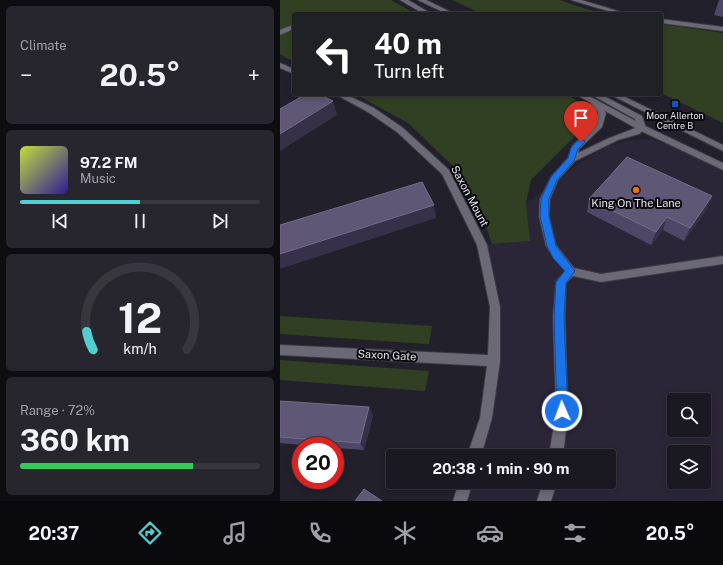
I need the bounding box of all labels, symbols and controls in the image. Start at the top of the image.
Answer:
text: 40 m [374,27,442,60]
icon: left [308,28,360,80]
text: Climate [20,38,67,53]
text: 20.5° [100,57,180,93]
text: Turn left [374,61,444,82]
text: − [20,62,32,88]
text: + [248,62,260,88]
marker: Moor Allerton Centre B [670,99,680,109]
pin [564,101,598,142]
icon: arrive [570,107,592,129]
place label: Moor Allerton Centre B [646,110,704,131]
text: 97.2 FM [80,154,138,171]
street label: Saxon Mount [449,163,491,229]
text: Music [80,171,116,186]
marker: King On The Lane [631,185,641,195]
place label: King On The Lane [591,197,681,209]
icon: previous [49,210,71,232]
icon: pause [129,210,151,232]
icon: next [209,210,231,232]
text: 12 [118,293,162,342]
text: km/h [123,340,157,357]
street label: Saxon Gate [357,347,417,363]
position arrow [541,390,583,432]
map controls [667,393,711,489]
button: search [667,393,711,437]
text: Range · 72% [20,403,95,418]
text: 360 km [20,422,130,458]
speed limit sign: 20 [292,437,344,489]
button: layers [667,445,711,489]
text: 20:38 · 1 min · 90 m [433,460,569,477]
icon: directions [136,519,164,547]
icon: music [221,519,249,547]
icon: phone [306,519,334,547]
icon: climate [391,519,419,547]
icon: car [476,519,504,547]
icon: filters [561,519,589,547]
text: 20:37 [28,523,79,544]
text: 20.5° [646,523,694,544]

